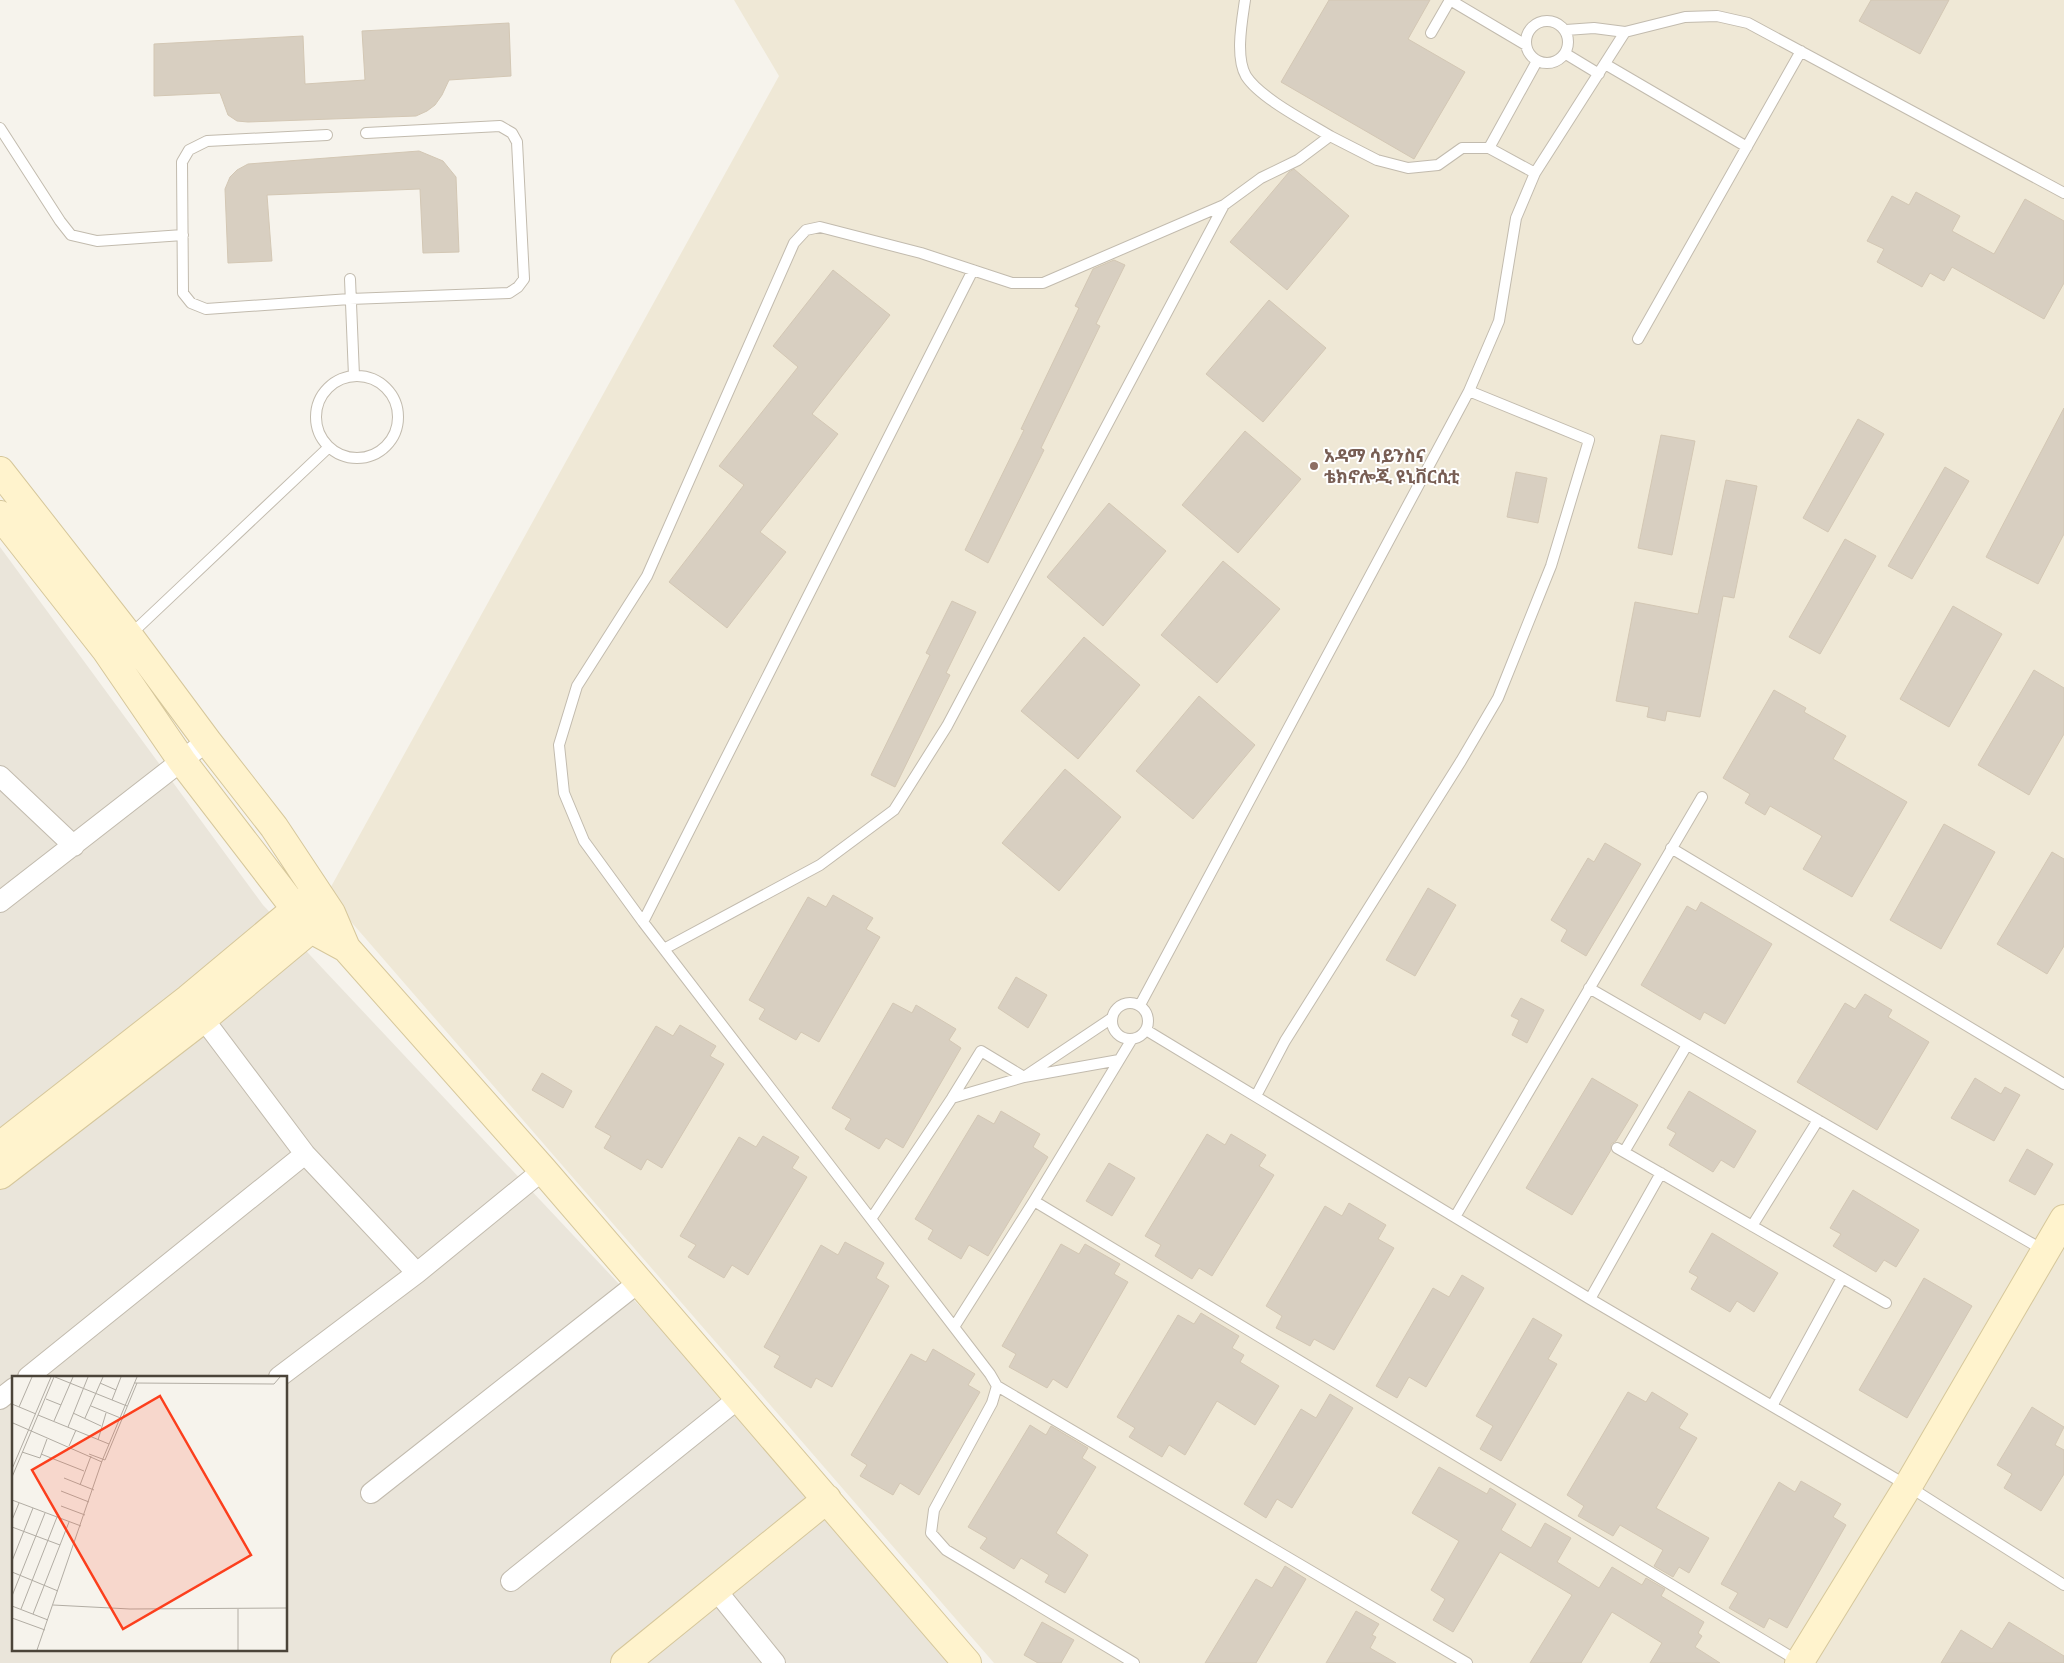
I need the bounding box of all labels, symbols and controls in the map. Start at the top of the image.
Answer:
place label: አዳማ ሳይንስና ቴክኖሎጂ ዩኒቨርሲቲ [1324,444,1460,487]
marker: አዳማ ሳይንስና ቴክኖሎጂ ዩኒቨርሲቲ [1308,460,1320,472]
inset map [12,1376,288,1650]

